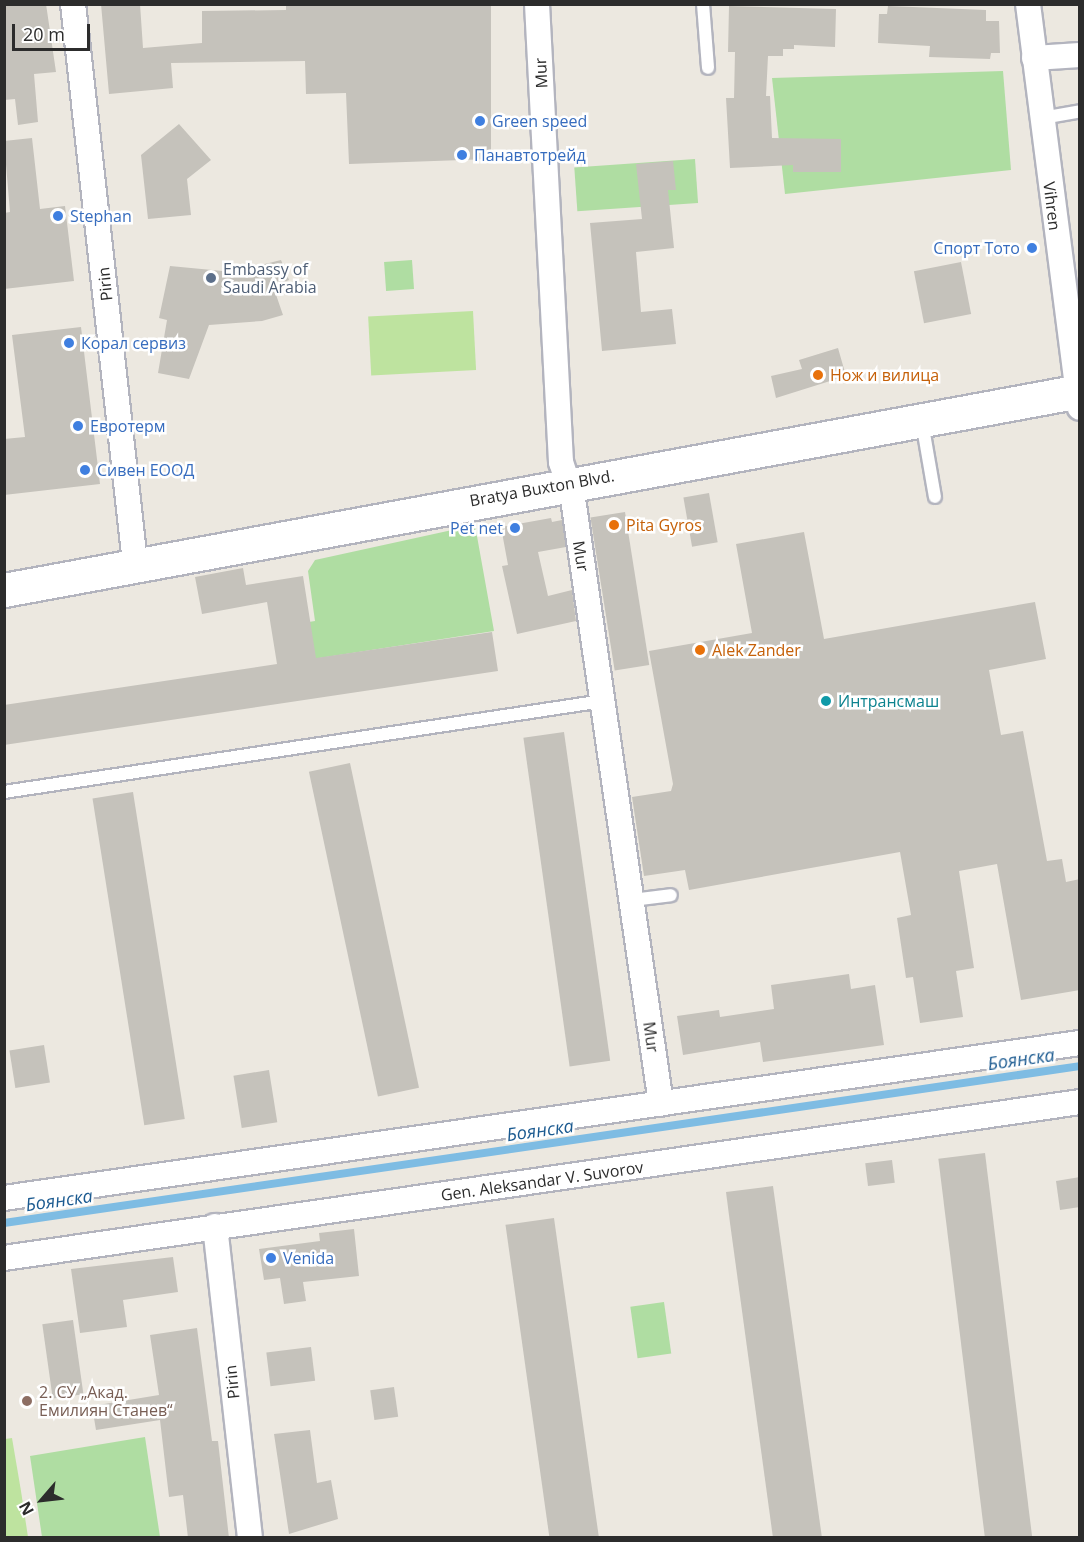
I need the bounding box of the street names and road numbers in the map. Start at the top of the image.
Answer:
street label: Mur [531,57,551,89]
street label: Vihren [1040,181,1064,231]
street label: Pirin [94,266,116,302]
street label: Bratya Buxton Blvd. [468,466,616,510]
street label: Mur [569,539,593,573]
street label: Mur [639,1020,663,1054]
street label: Gen. Aleksandar V. Suvorov [440,1157,644,1205]
street label: Pirin [221,1364,243,1400]

